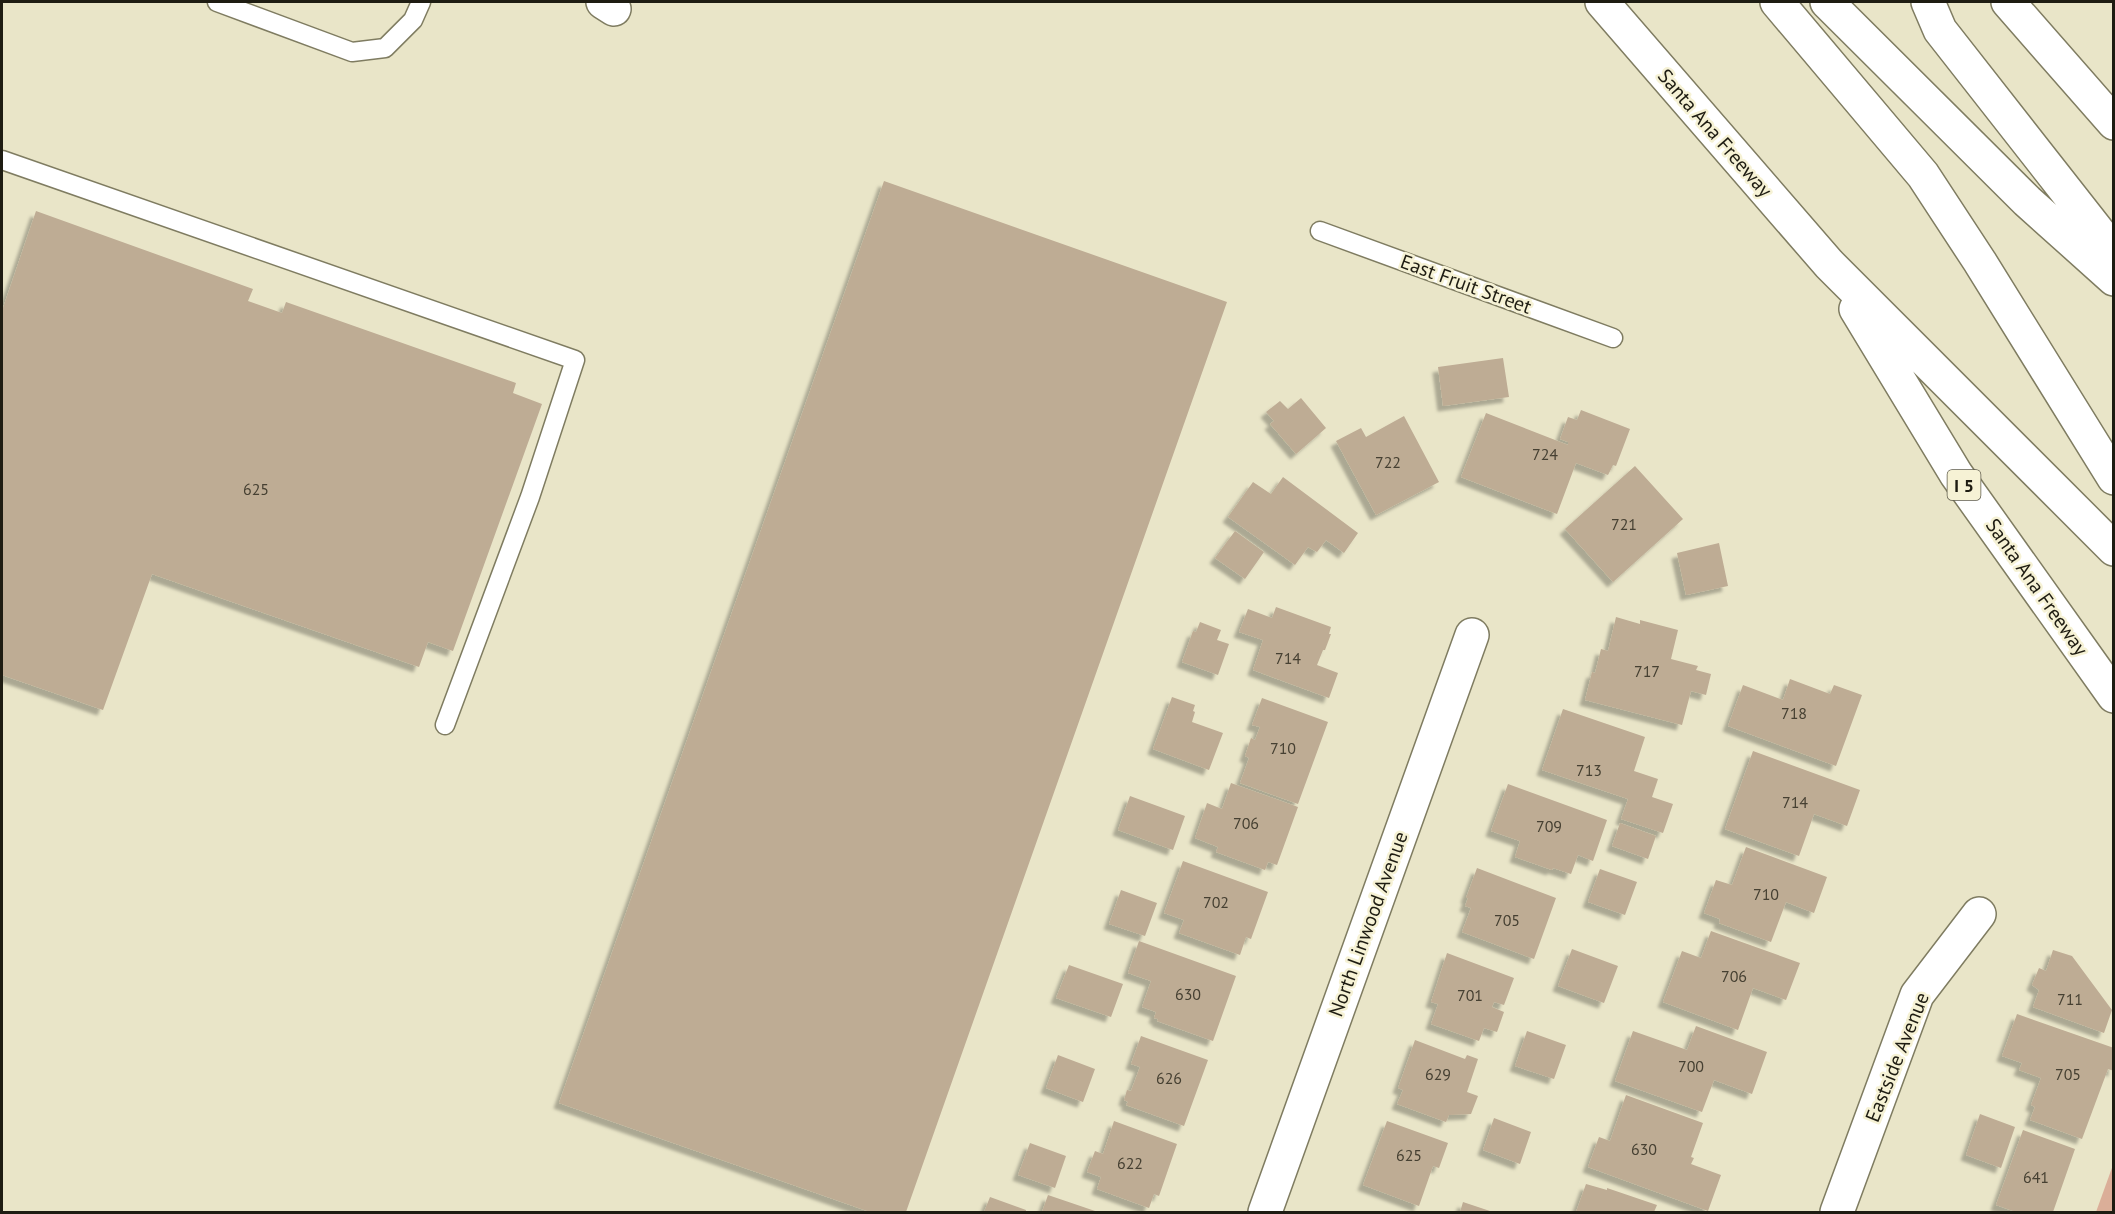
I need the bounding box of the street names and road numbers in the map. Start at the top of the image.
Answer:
street label: Santa Ana Freeway [1652,63,1778,203]
street label: East Fruit Street [1397,248,1535,320]
road number: I 5 [1948,470,1980,500]
street label: Santa Ana Freeway [1980,513,2094,661]
street label: North Linwood Avenue [1322,828,1414,1020]
street label: Eastside Avenue [1859,988,1935,1126]

